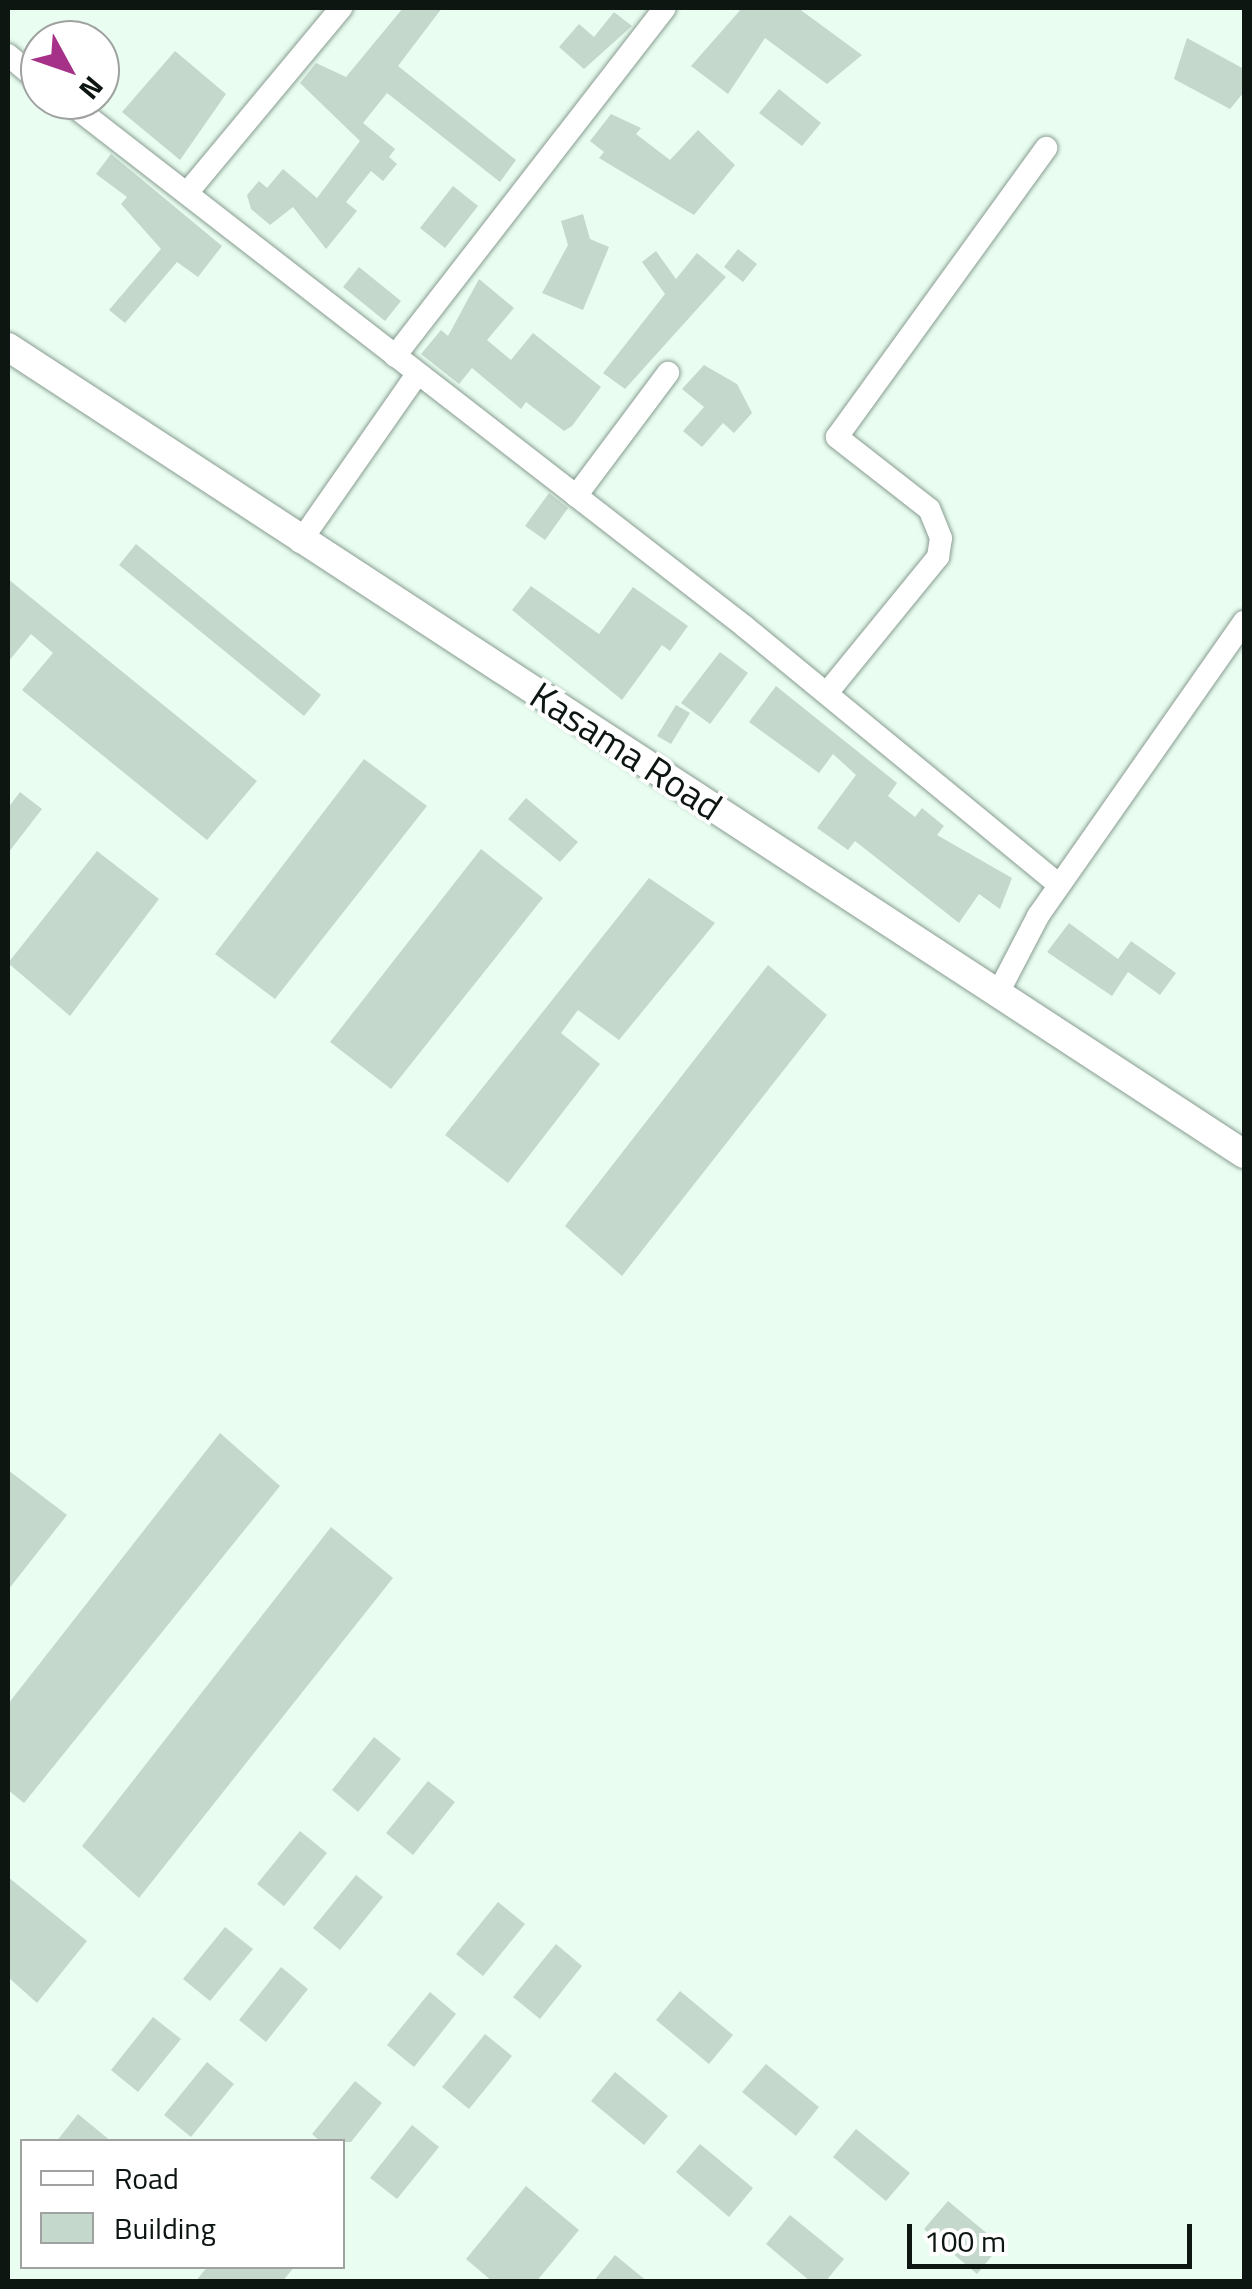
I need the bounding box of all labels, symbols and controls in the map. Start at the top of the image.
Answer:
north arrow [20,20,120,120]
text: N [69,67,115,110]
street label: Kasama Road [522,672,730,830]
legend [20,2139,345,2269]
text: Road [114,2155,179,2201]
scale bar [912,2204,1197,2266]
text: Building [114,2205,216,2251]
text: 100 m [924,2218,1006,2264]

